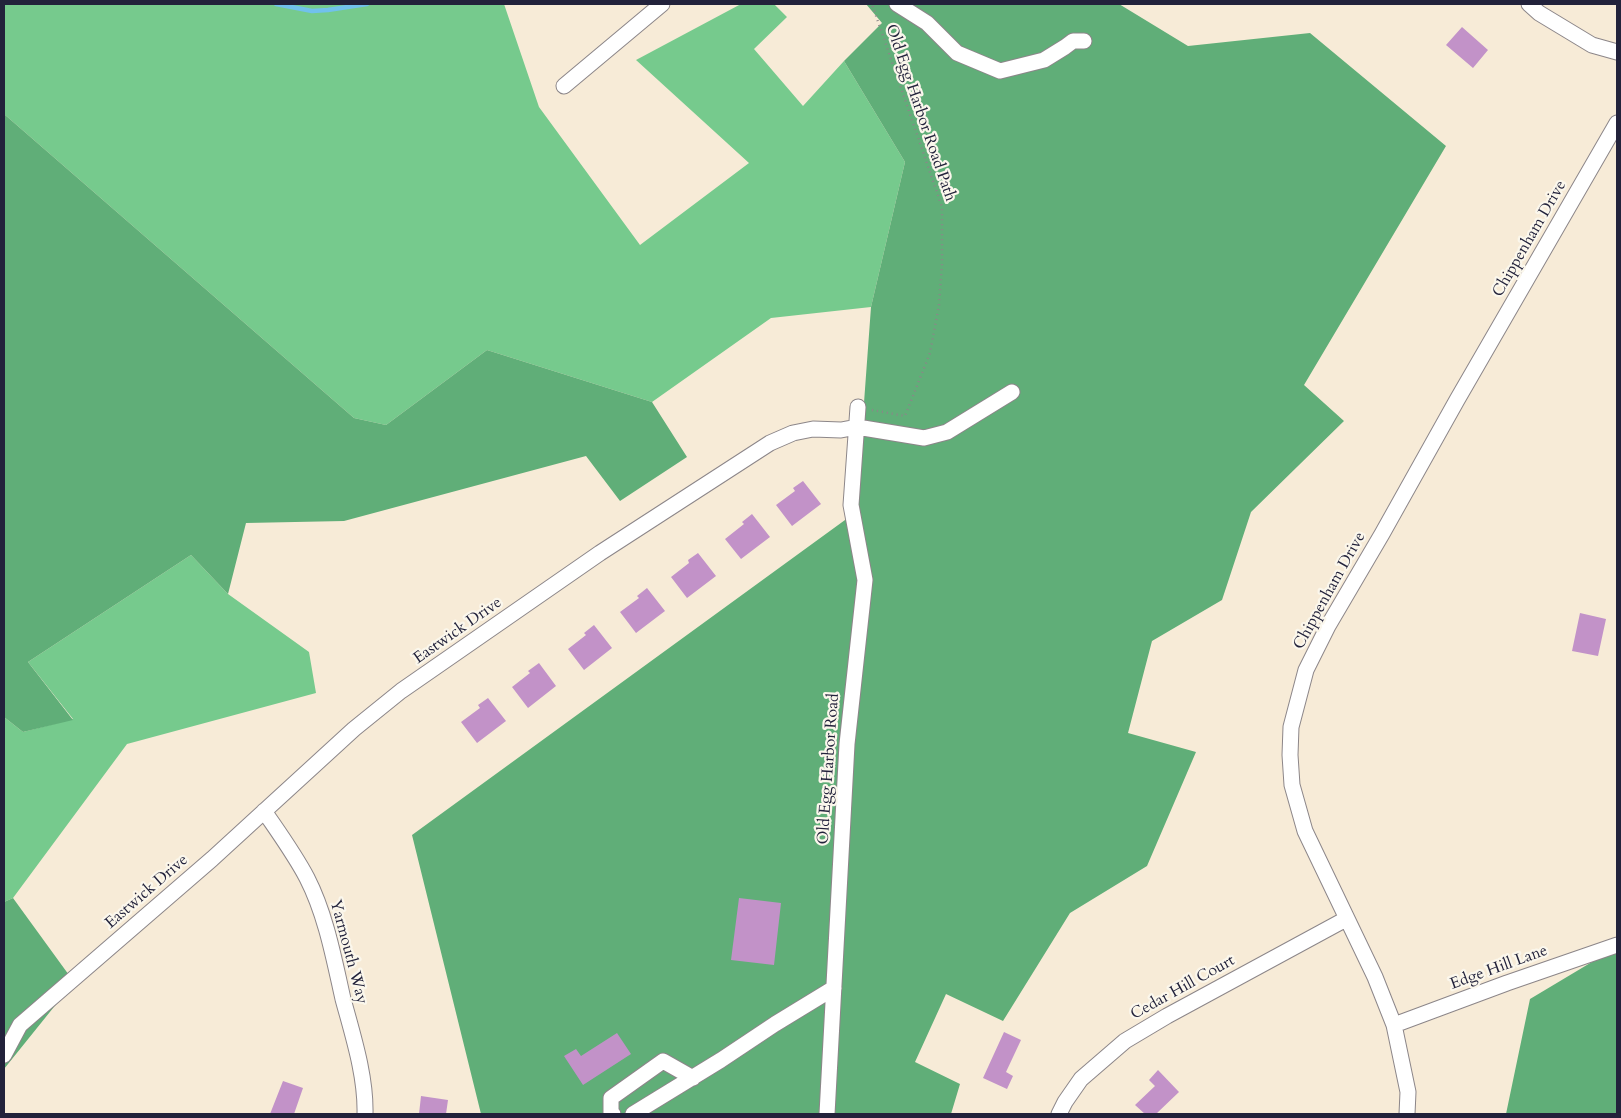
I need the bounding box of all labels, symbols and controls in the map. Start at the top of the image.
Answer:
street label: Old Egg Harbor Road Path [881,22,959,204]
street label: Chippenham Drive [1489,177,1571,301]
street label: Chippenham Drive [1290,529,1370,653]
street label: Eastwick Drive [410,593,506,669]
street label: Old Egg Harbor Road [814,693,844,845]
street label: Eastwick Drive [102,851,192,933]
street label: Yarmouth Way [325,898,371,1006]
street label: Edge Hill Lane [1448,942,1550,994]
street label: Cedar Hill Court [1128,952,1238,1024]

